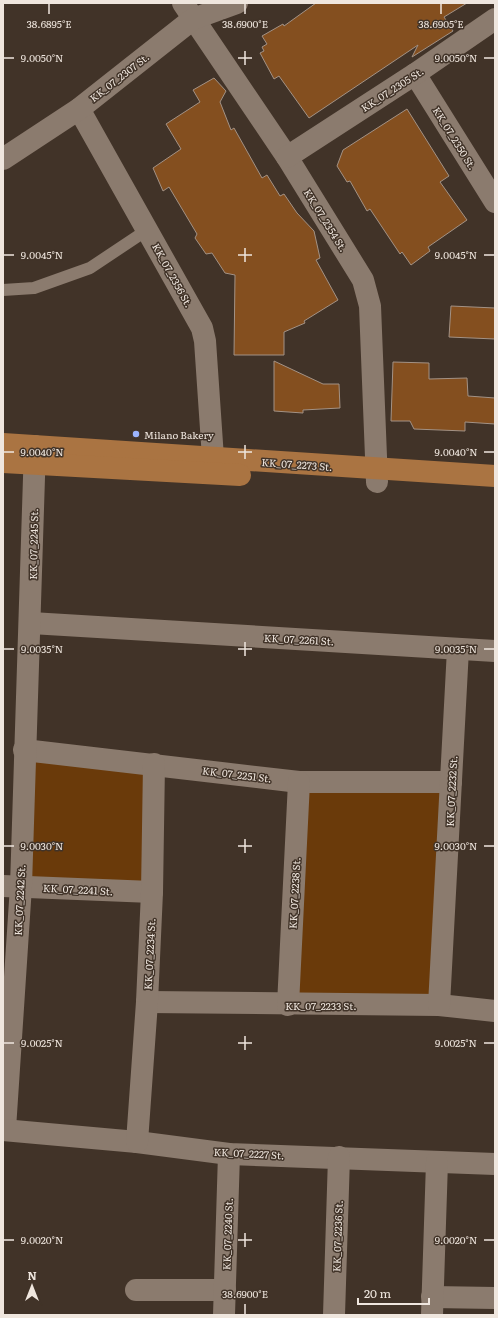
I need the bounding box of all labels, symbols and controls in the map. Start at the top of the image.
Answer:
text: 38.6895°E [26,16,72,31]
text: 38.6900°E [222,16,268,31]
text: 38.6905°E [418,16,464,31]
street label: KK_07_2307 St. [86,49,152,105]
text: 9.0050°N [21,50,63,65]
text: 9.0050°N [435,50,477,65]
street label: KK_07_2305 St. [358,63,426,115]
street label: KK_07_2350 St. [430,104,480,172]
street label: KK_07_2354 St. [301,186,351,254]
street label: KK_07_2356 St. [149,240,197,310]
text: 9.0045°N [21,247,63,262]
text: 9.0045°N [435,247,477,262]
place label: Milano Bakery [144,427,214,442]
marker: Milano Bakery [131,429,141,439]
text: 9.0040°N [20,444,64,459]
text: 9.0040°N [434,444,478,459]
street label: KK_07_2273 St. [261,454,333,474]
street label: KK_07_2245 St. [25,508,41,580]
street label: KK_07_2261 St. [264,630,334,648]
text: 9.0035°N [21,641,63,656]
text: 9.0035°N [435,641,477,656]
street label: KK_07_2232 St. [442,755,460,827]
street label: KK_07_2251 St. [201,762,273,786]
text: 9.0030°N [21,838,63,853]
text: 9.0030°N [435,838,477,853]
street label: KK_07_2238 St. [285,857,303,929]
street label: KK_07_2242 St. [10,864,28,936]
street label: KK_07_2241 St. [42,880,114,898]
street label: KK_07_2234 St. [140,918,158,990]
street label: KK_07_2233 St. [285,998,357,1013]
text: 9.0025°N [21,1035,63,1050]
text: 9.0025°N [435,1035,477,1050]
street label: KK_07_2227 St. [213,1144,285,1162]
street label: KK_07_2240 St. [218,1198,236,1270]
street label: KK_07_2236 St. [328,1200,346,1272]
text: 9.0020°N [21,1232,63,1247]
text: 9.0020°N [435,1232,477,1247]
north arrow [12,1266,52,1306]
text: N [27,1267,37,1283]
scale bar [358,1280,429,1306]
text: 20 m [364,1284,391,1302]
text: 38.6900°E [222,1286,268,1301]

